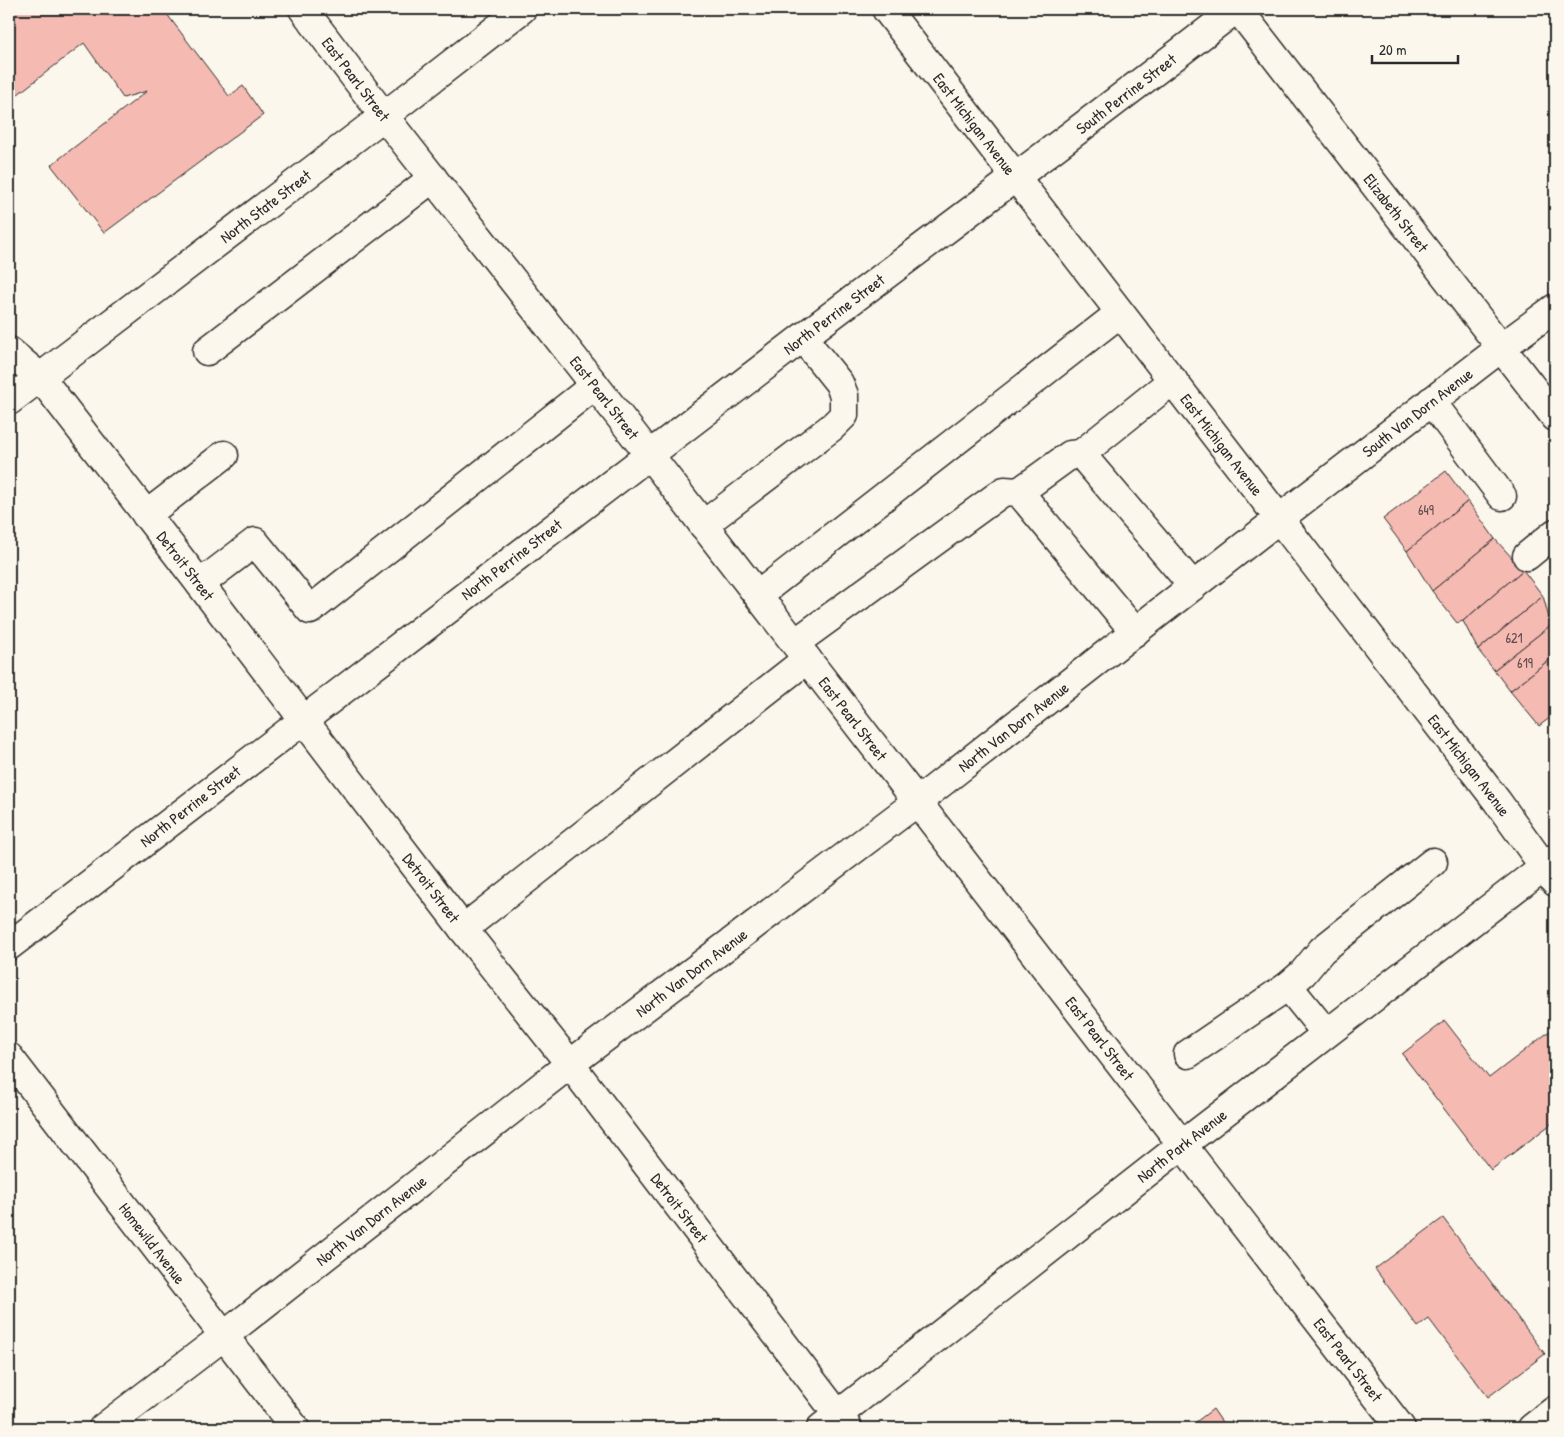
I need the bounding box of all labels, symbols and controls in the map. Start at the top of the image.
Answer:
street label: East Pearl Street [317,32,395,126]
scale bar [1372,32,1458,64]
text: 20 m [1379,39,1406,60]
street label: South Perrine Street [1071,48,1181,139]
street label: East Michigan Avenue [928,68,1021,180]
street label: North State Street [215,164,316,248]
street label: Elizabeth Street [1359,169,1434,257]
street label: North Perrine Street [778,268,889,359]
street label: East Pearl Street [565,351,645,444]
street label: South Van Dorn Avenue [1357,362,1478,462]
street label: East Michigan Avenue [1176,389,1269,501]
house number: 649 [1418,500,1434,519]
street label: North Perrine Street [456,513,567,605]
street label: Detroit Street [152,526,220,605]
house number: 621 [1505,628,1523,647]
house number: 619 [1517,653,1533,672]
street label: East Pearl Street [814,672,893,766]
street label: North Van Dorn Avenue [953,676,1074,777]
street label: East Michigan Avenue [1423,710,1516,821]
street label: North Perrine Street [135,760,245,852]
street label: Detroit Street [398,848,466,927]
street label: North Van Dorn Avenue [631,923,752,1022]
street label: East Pearl Street [1061,992,1140,1085]
street label: North Park Avenue [1132,1103,1232,1187]
street label: Detroit Street [646,1168,714,1247]
street label: North Van Dorn Avenue [311,1170,431,1271]
street label: Homewild Avenue [114,1198,191,1289]
street label: East Pearl Street [1309,1313,1388,1407]

